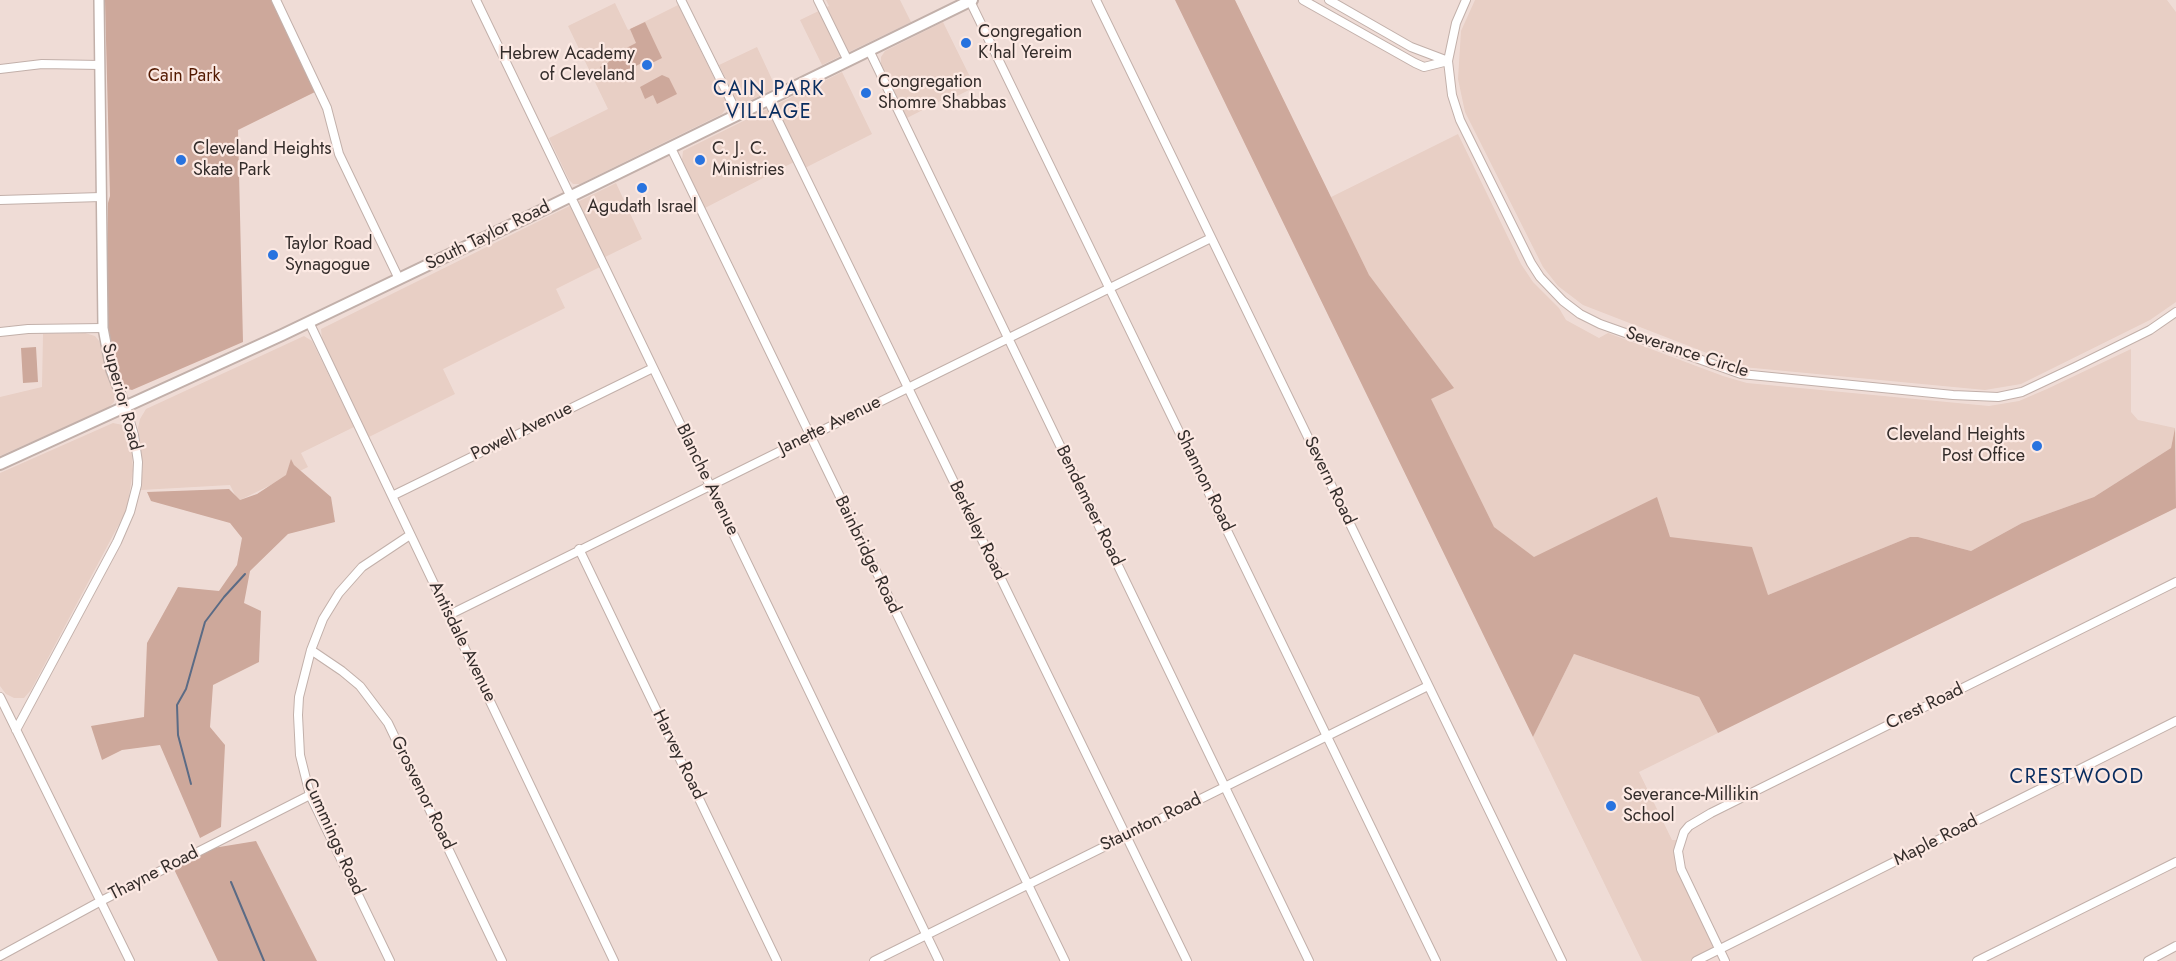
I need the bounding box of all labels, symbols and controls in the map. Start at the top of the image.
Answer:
place label: Congregation K'hal Yereim [978,22,1082,64]
marker: Congregation K'hal Yereim [959,36,973,50]
place label: Hebrew Academy of Cleveland [500,44,635,86]
marker: Hebrew Academy of Cleveland [640,58,654,72]
park label: Cain Park [148,66,220,88]
place label: Congregation Shomre Shabbas [878,72,1006,115]
district label: CAIN PARK VILLAGE [713,78,825,125]
marker: Congregation Shomre Shabbas [859,86,873,100]
place label: Cleveland Heights Skate Park [193,139,331,182]
place label: C. J. C. Ministries [712,139,784,182]
marker: Cleveland Heights Skate Park [174,153,188,167]
marker: C. J. C. Ministries [693,153,707,167]
marker: Agudath Israel [635,181,649,195]
street label: South Taylor Road [422,197,554,275]
place label: Agudath Israel [587,197,697,219]
place label: Taylor Road Synagogue [285,234,372,276]
marker: Taylor Road Synagogue [266,248,280,262]
street label: Severance Circle [1623,323,1751,383]
street label: Superior Road [96,341,146,453]
street label: Janette Avenue [775,392,885,460]
street label: Powell Avenue [468,398,576,466]
street label: Blanche Avenue [671,421,743,539]
place label: Cleveland Heights Post Office [1887,425,2025,468]
street label: Shannon Road [1170,427,1238,535]
street label: Severn Road [1298,433,1360,529]
marker: Cleveland Heights Post Office [2030,439,2044,453]
street label: Bendemeer Road [1051,442,1127,570]
street label: Berkeley Road [944,478,1010,584]
street label: Bainbridge Road [829,493,905,617]
street label: Antisdale Avenue [423,578,501,706]
street label: Crest Road [1883,679,1967,735]
street label: Harvey Road [647,707,709,803]
street label: Grosvenor Road [385,733,459,853]
district label: CRESTWOOD [2010,766,2144,790]
street label: Cummings Road [298,775,368,899]
place label: Severance-Millikin School [1623,785,1759,828]
street label: Staunton Road [1097,789,1205,857]
marker: Severance-Millikin School [1604,799,1618,813]
street label: Maple Road [1890,811,1982,871]
street label: Thayne Road [106,842,202,906]

